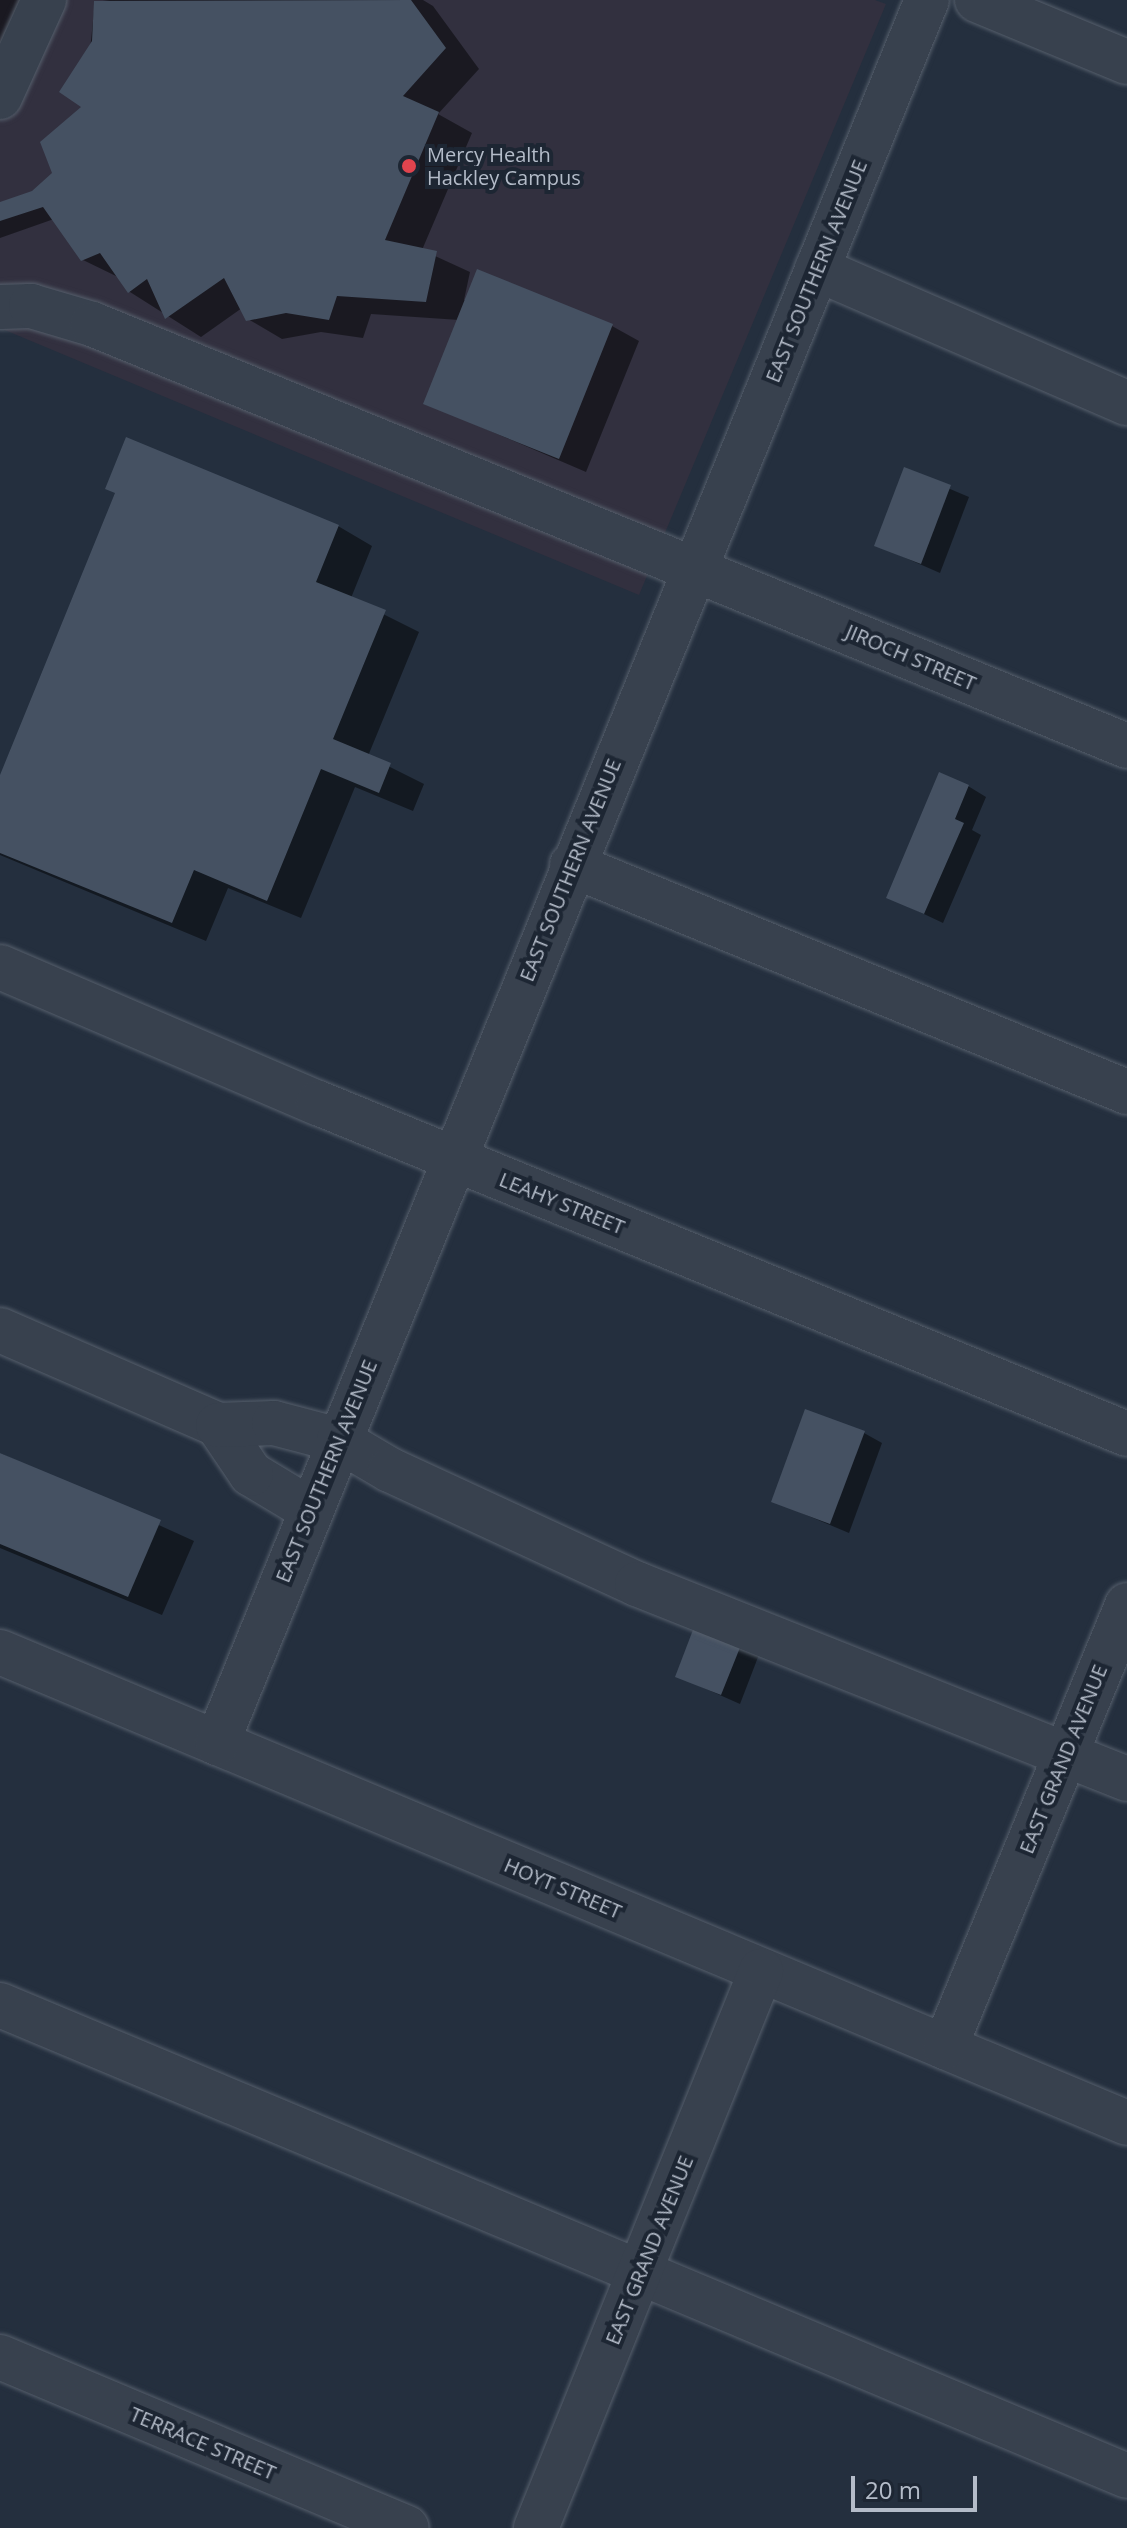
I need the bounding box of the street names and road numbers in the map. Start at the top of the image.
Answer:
street label: EAST SOUTHERN AVENUE [760,156,872,386]
street label: JIROCH STREET [842,619,980,695]
street label: EAST SOUTHERN AVENUE [514,755,626,985]
street label: LEAHY STREET [496,1167,628,1239]
street label: EAST SOUTHERN AVENUE [270,1356,382,1586]
street label: EAST GRAND AVENUE [1014,1661,1112,1857]
street label: HOYT STREET [501,1852,625,1924]
street label: EAST GRAND AVENUE [600,2152,698,2348]
street label: TERRACE STREET [127,2401,279,2485]

